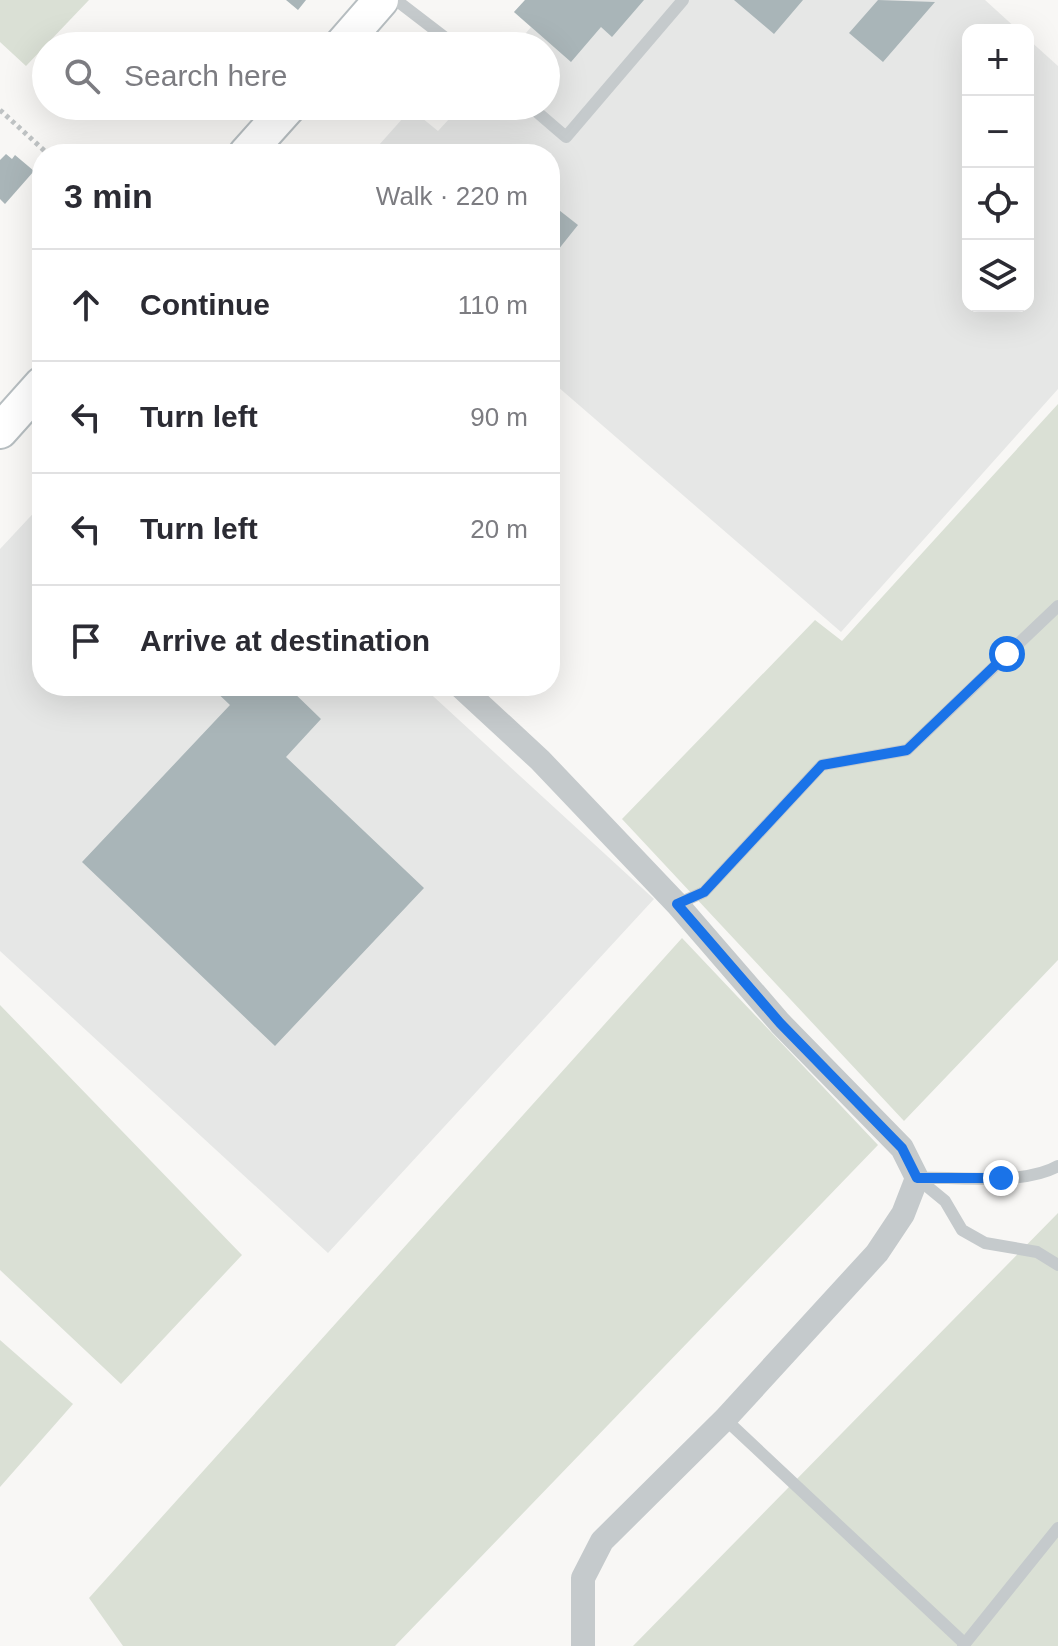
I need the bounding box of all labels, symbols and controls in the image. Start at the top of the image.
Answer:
map controls [962,24,1034,312]
button: + [962,24,1034,96]
search box [32,32,560,120]
icon: search [60,54,104,98]
text: Search here [124,59,287,92]
button: − [962,96,1034,168]
button: locate [962,168,1034,240]
text: 3 min [64,177,153,215]
text: Walk · 220 m [376,181,528,211]
button: layers [962,240,1034,312]
icon: ahead [64,283,108,327]
text: Continue [140,288,270,321]
text: 110 m [458,290,528,320]
icon: left [64,395,108,439]
text: Turn left [140,400,258,433]
text: 90 m [470,402,528,432]
icon: left [64,507,108,551]
text: Turn left [140,512,258,545]
text: 20 m [470,514,528,544]
icon: arrive [64,619,108,663]
text: Arrive at destination [140,624,430,657]
route start [989,636,1025,672]
route end [983,1160,1019,1196]

